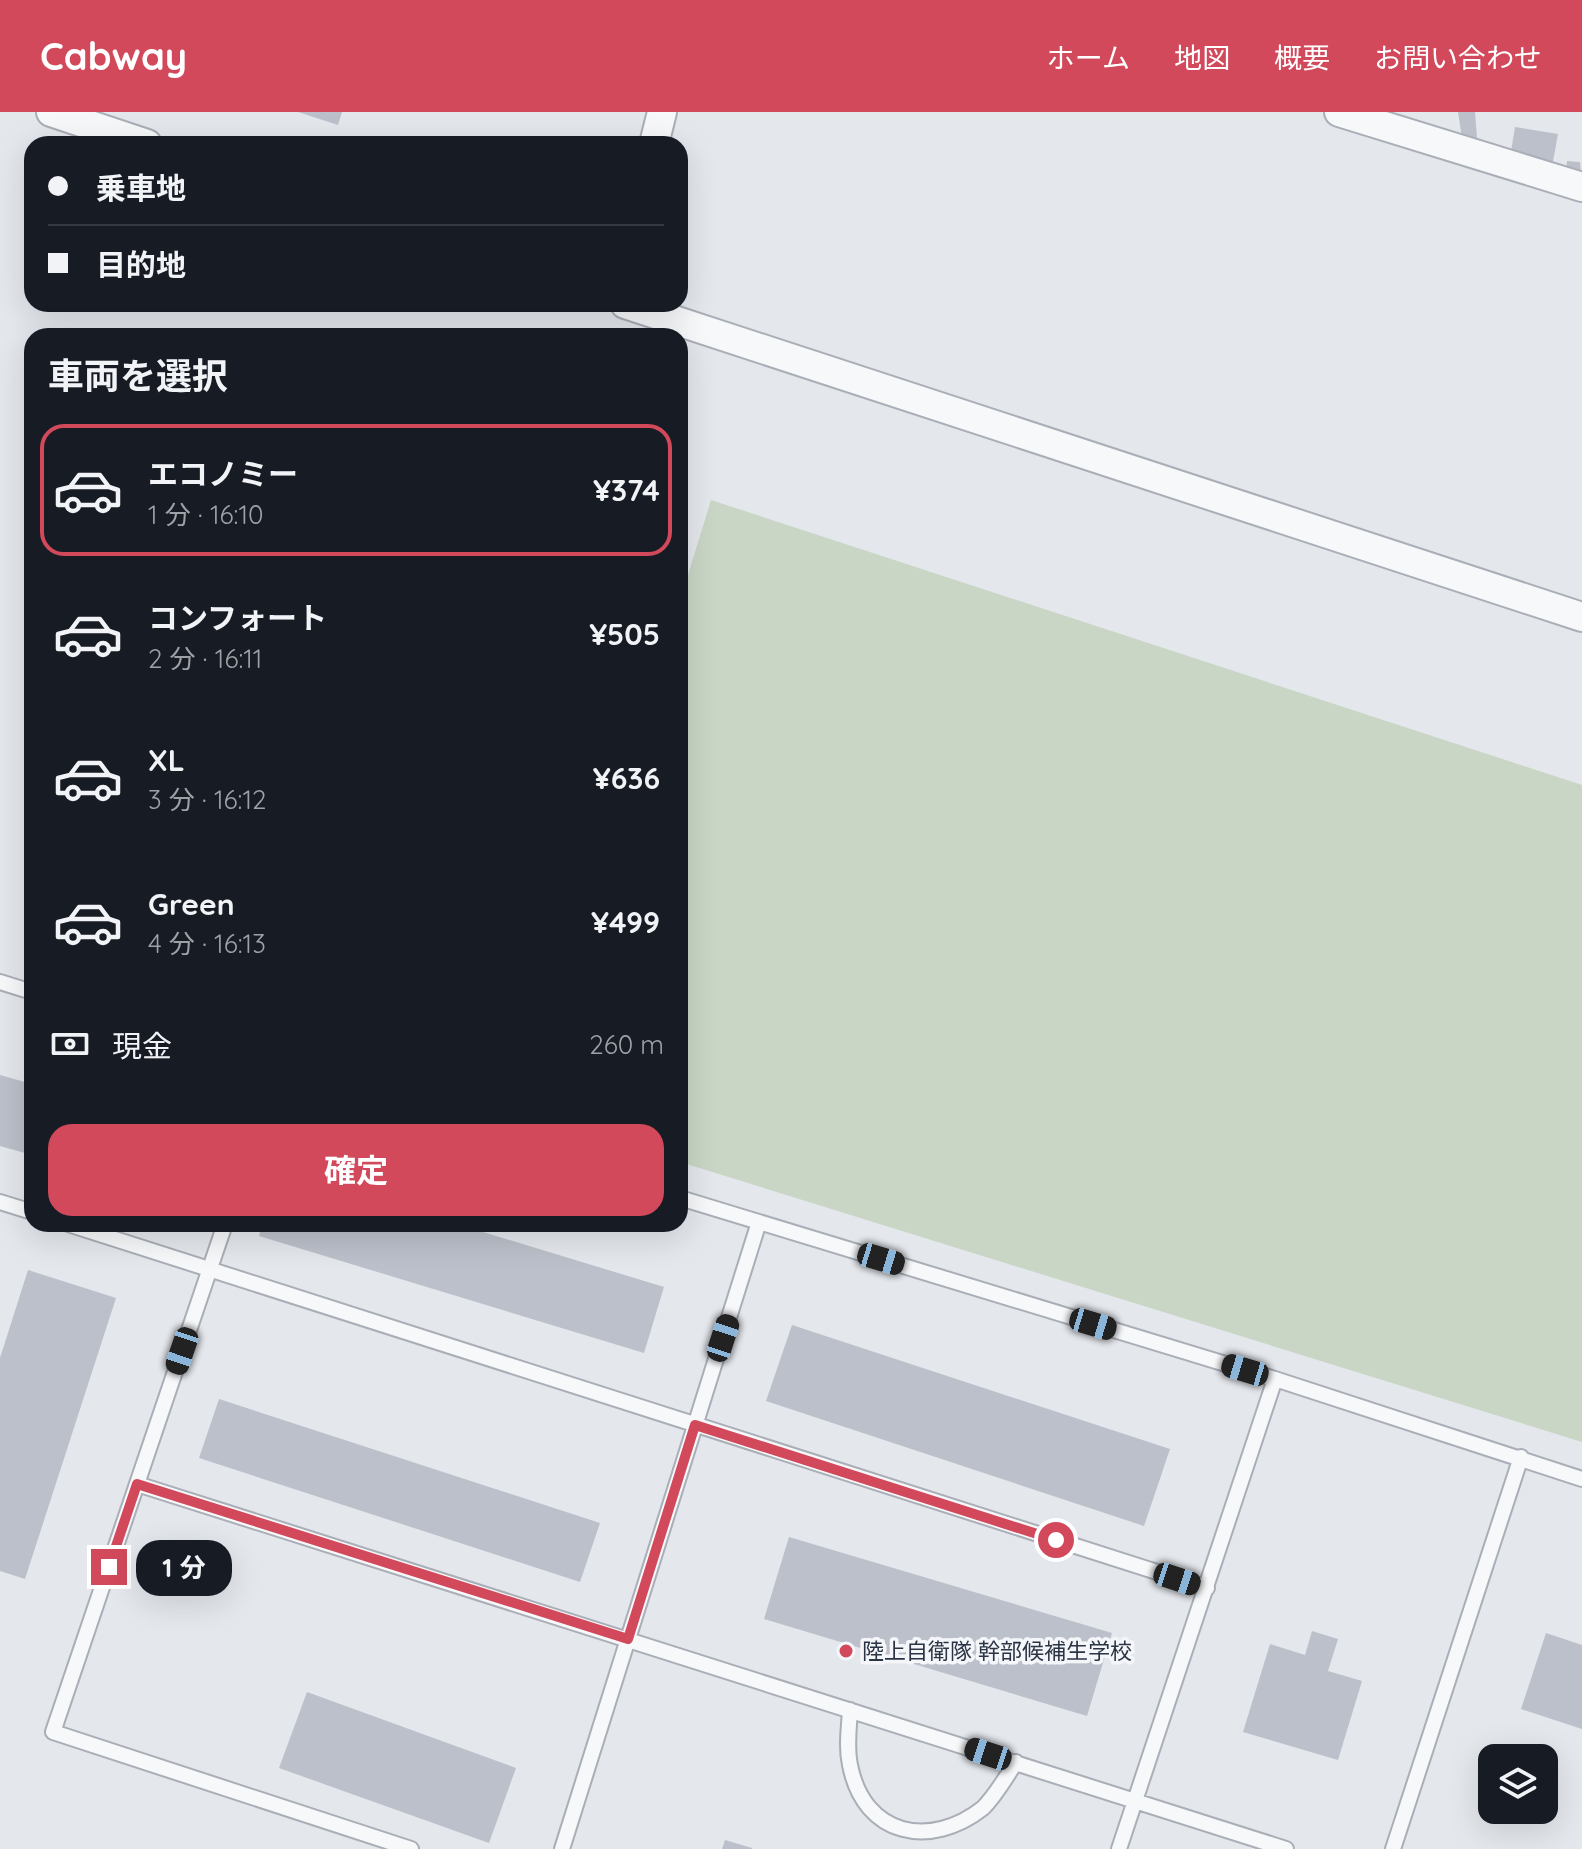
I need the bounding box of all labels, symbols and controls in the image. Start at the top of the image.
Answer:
text: Cabway [40,32,187,80]
text: ホーム [1047,40,1130,75]
text: 地図 [1174,40,1230,75]
text: 概要 [1274,40,1330,75]
text: お問い合わせ [1374,40,1542,75]
text: 乗車地 [96,169,186,207]
text: 目的地 [96,246,186,284]
text: 車両を選択 [48,353,228,398]
icon: car [52,454,124,526]
text: エコノミー [148,455,298,493]
text: ¥374 [593,471,660,509]
text: 1 分 · 16:10 [148,498,264,531]
icon: car [52,598,124,670]
text: コンフォート [148,599,327,637]
text: ¥505 [589,615,660,653]
text: 2 分 · 16:11 [148,642,262,675]
text: XL [148,741,185,779]
icon: car [52,742,124,814]
text: ¥636 [593,759,660,797]
text: 3 分 · 16:12 [148,783,266,816]
text: Green [148,885,235,923]
icon: car [52,886,124,958]
text: ¥499 [591,903,660,941]
text: 4 分 · 16:13 [148,927,266,960]
icon: cash [48,1022,92,1066]
text: 現金 [112,1027,172,1065]
text: 260 m [589,1028,664,1061]
button: 確定 [48,1124,664,1216]
car [855,1241,907,1277]
car [1067,1306,1119,1342]
car [704,1311,742,1365]
car [163,1324,201,1378]
car [1219,1352,1271,1388]
route start [1038,1522,1074,1558]
callout: 1 分 [137,1539,233,1595]
route end [91,1549,127,1585]
text: 1 分 [162,1551,206,1584]
car [1150,1560,1204,1598]
place label: 陸上自衛隊 幹部候補生学校 [862,1637,1132,1665]
marker: 陸上自衛隊 幹部候補生学校 [837,1642,855,1660]
car [961,1735,1015,1773]
map controls [1478,1744,1558,1824]
button: layers [1478,1744,1558,1824]

